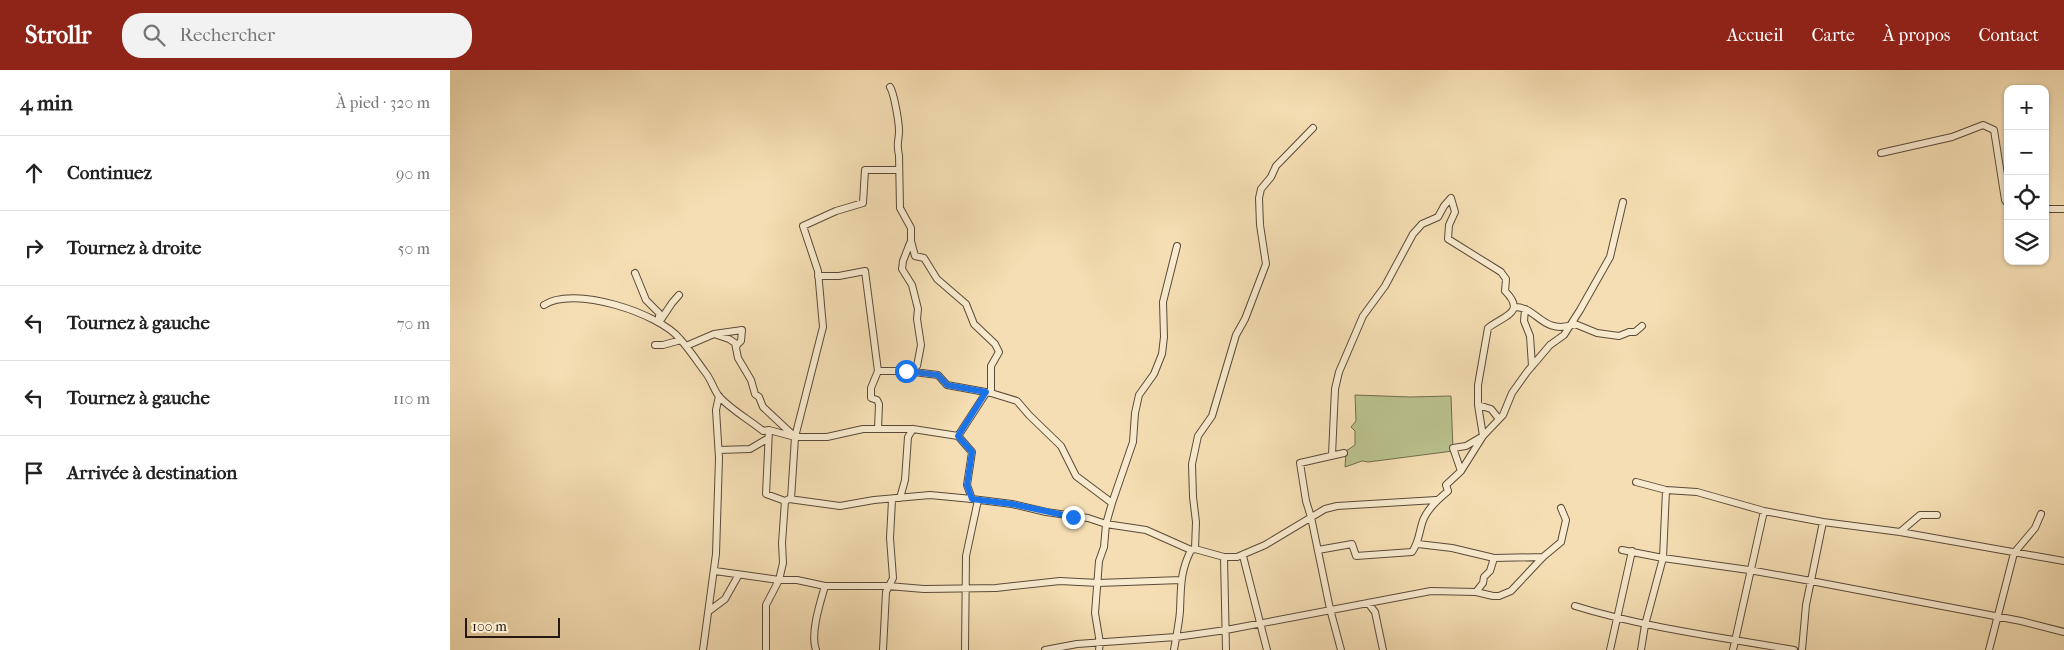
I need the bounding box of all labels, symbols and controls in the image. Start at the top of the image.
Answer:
search box [122,13,472,58]
text: Strollr [25,21,92,49]
icon: search [140,21,168,49]
text: Rechercher [180,24,275,46]
text: Accueil [1727,25,1784,46]
text: Carte [1812,25,1855,46]
text: À propos [1883,25,1950,46]
text: Contact [1978,25,2039,46]
map controls [2004,85,2049,265]
button: + [2004,85,2049,130]
text: 4 min [20,91,73,115]
text: À pied · 320 m [336,93,430,112]
button: − [2004,130,2049,175]
icon: ahead [20,159,48,187]
text: Continuez [67,162,152,184]
text: 90 m [396,164,430,183]
button: locate [2004,175,2049,220]
button: layers [2004,220,2049,265]
icon: right [20,234,48,262]
text: Tournez à droite [67,237,201,259]
text: 50 m [398,239,430,258]
icon: left [20,309,48,337]
text: Tournez à gauche [67,312,210,334]
text: 70 m [397,314,430,333]
route start [895,360,918,383]
icon: left [20,384,48,412]
text: Tournez à gauche [67,387,210,409]
text: 110 m [393,389,430,408]
icon: arrive [20,459,48,487]
text: Arrivée à destination [67,462,237,484]
route end [1062,506,1085,529]
scale bar [465,615,560,638]
text: 100 m [472,618,507,635]

